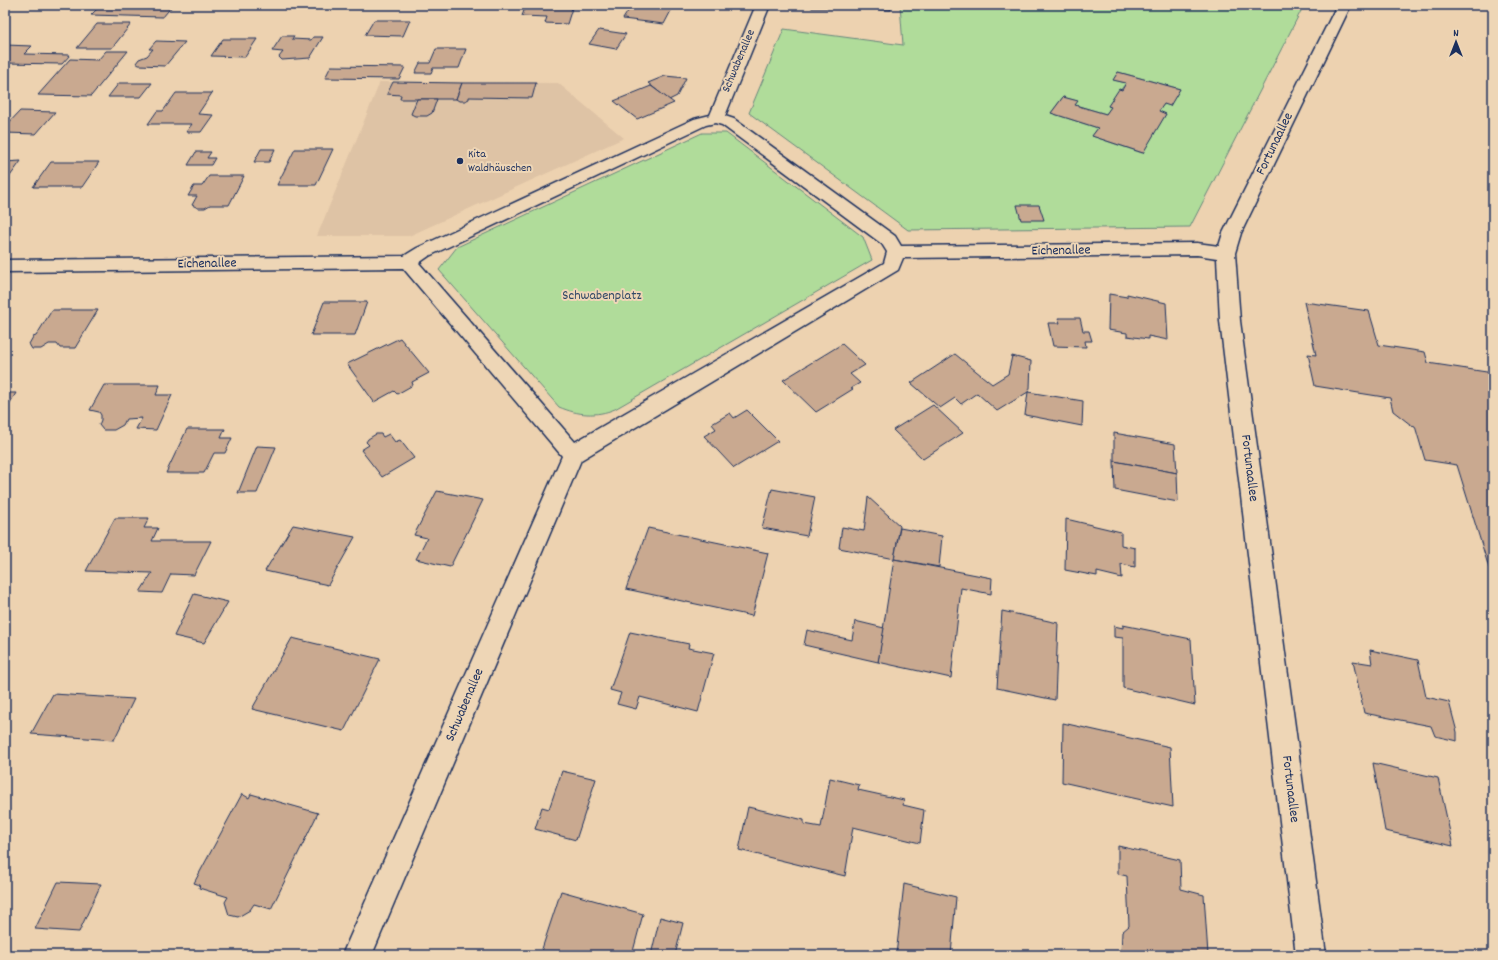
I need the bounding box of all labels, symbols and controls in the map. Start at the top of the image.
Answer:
north arrow [1436,22,1476,62]
text: N [1453,26,1459,42]
street label: Schwabenallee [718,27,760,95]
street label: Fortunaallee [1251,109,1299,179]
place label: Kita Waldhäuschen [468,146,532,177]
marker: Kita Waldhäuschen [455,156,465,166]
street label: Eichenallee [1031,240,1091,262]
street label: Eichenallee [177,253,237,275]
park label: Schwabenplatz [562,286,642,306]
street label: Fortunaallee [1235,433,1263,503]
street label: Schwabenallee [441,665,489,745]
street label: Fortunaallee [1276,754,1304,824]

